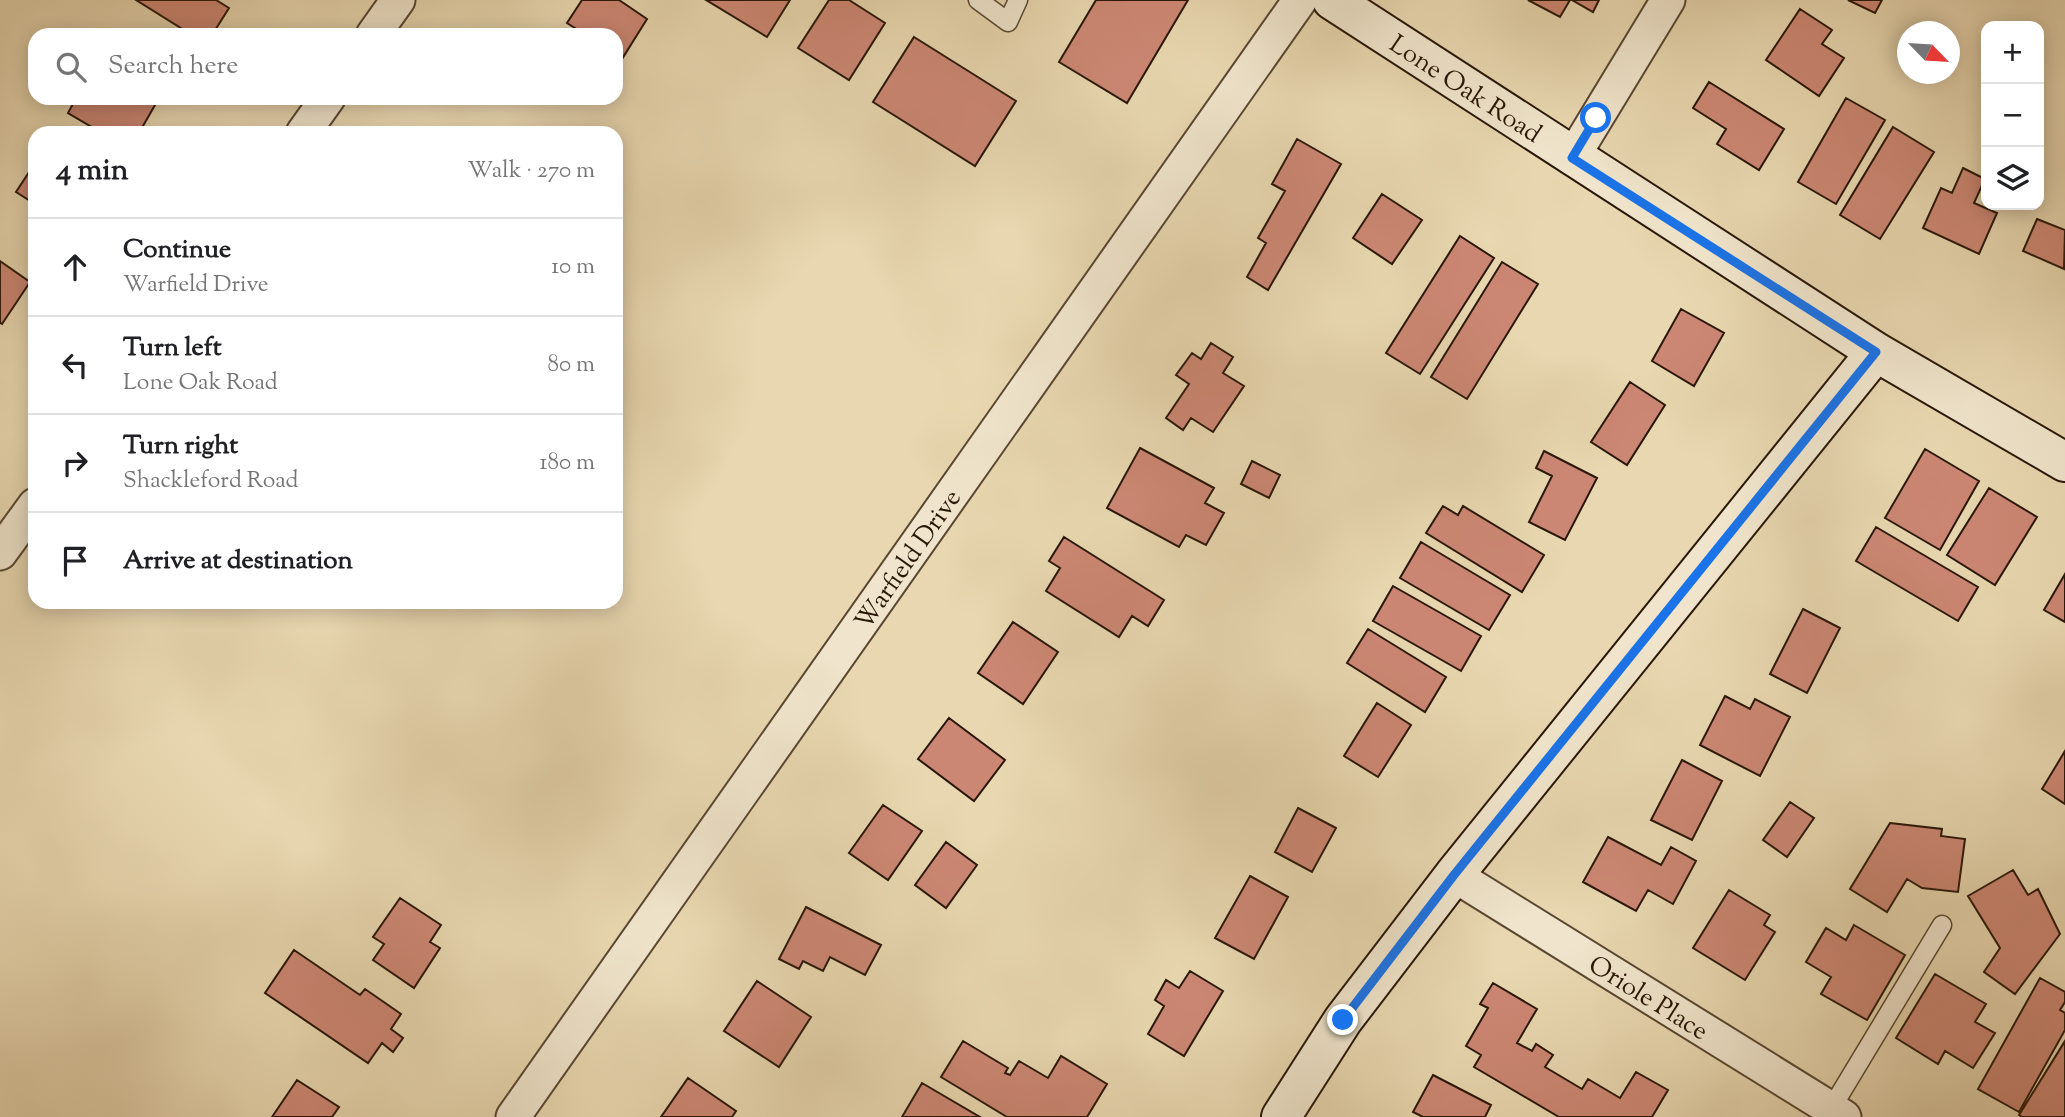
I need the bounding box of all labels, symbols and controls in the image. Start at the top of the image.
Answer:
north arrow [1897,21,1960,84]
map controls [1981,21,2044,210]
button: + [1981,21,2044,84]
street label: Lone Oak Road [1381,27,1548,153]
search box [28,28,623,105]
icon: search [52,48,90,86]
text: Search here [108,48,238,85]
button: − [1981,84,2044,147]
route start [1580,102,1611,133]
button: layers [1981,147,2044,210]
text: 4 min [56,150,129,193]
text: Walk · 270 m [467,155,595,188]
text: Continue [123,232,231,269]
icon: ahead [56,248,94,286]
text: 10 m [551,251,595,284]
text: Warfield Drive [123,269,269,302]
text: Turn left [123,330,222,367]
icon: left [56,346,94,384]
text: 80 m [547,349,595,382]
text: Lone Oak Road [123,367,278,400]
text: Turn right [123,428,238,465]
icon: right [56,444,94,482]
text: 180 m [540,447,595,480]
text: Shackleford Road [123,465,299,498]
street label: Warfield Drive [847,482,971,638]
icon: arrive [56,542,94,580]
text: Arrive at destination [123,543,353,580]
street label: Oriole Place [1580,948,1715,1051]
route end [1327,1004,1358,1035]

